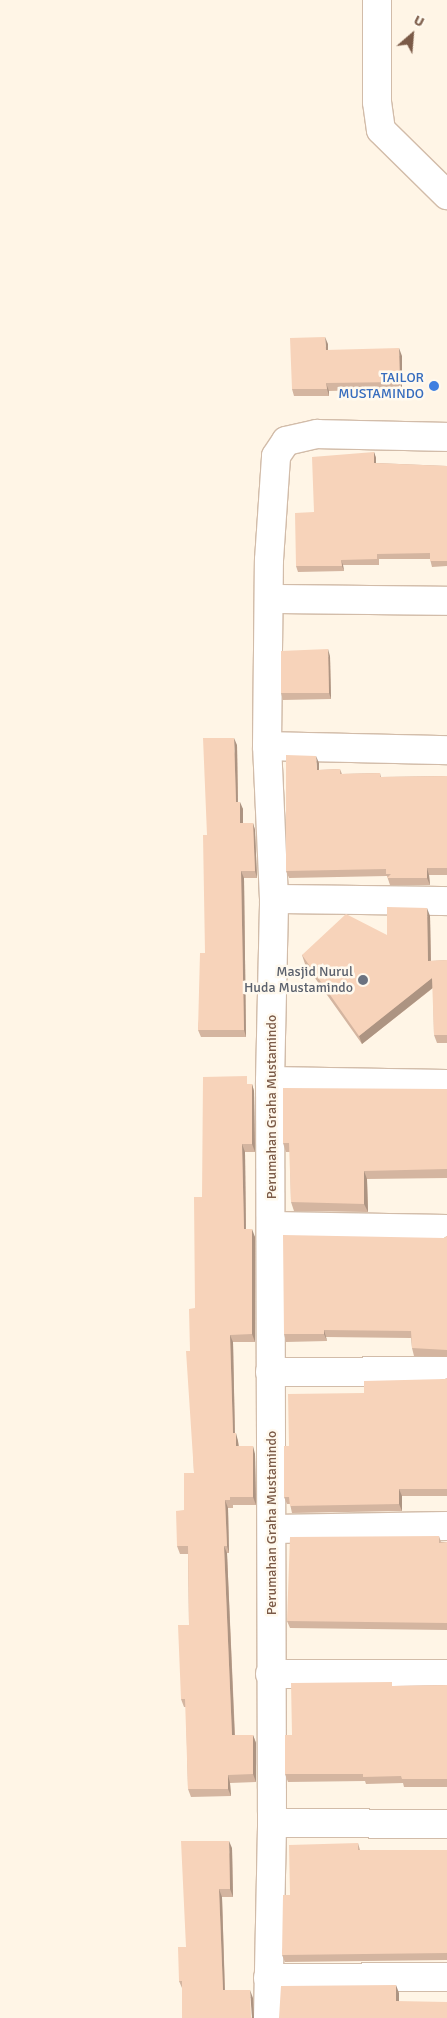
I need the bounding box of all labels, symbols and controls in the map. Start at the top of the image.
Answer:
north arrow [387,10,437,60]
text: U [411,11,427,31]
place label: TAILOR MUSTAMINDO [338,370,424,402]
marker: TAILOR MUSTAMINDO [428,380,440,392]
place label: Masjid Nurul Huda Mustamindo [244,964,353,996]
marker: Masjid Nurul Huda Mustamindo [357,974,369,986]
street label: Perumahan Graha Mustamindo [264,1015,280,1199]
street label: Perumahan Graha Mustamindo [264,1431,280,1615]

